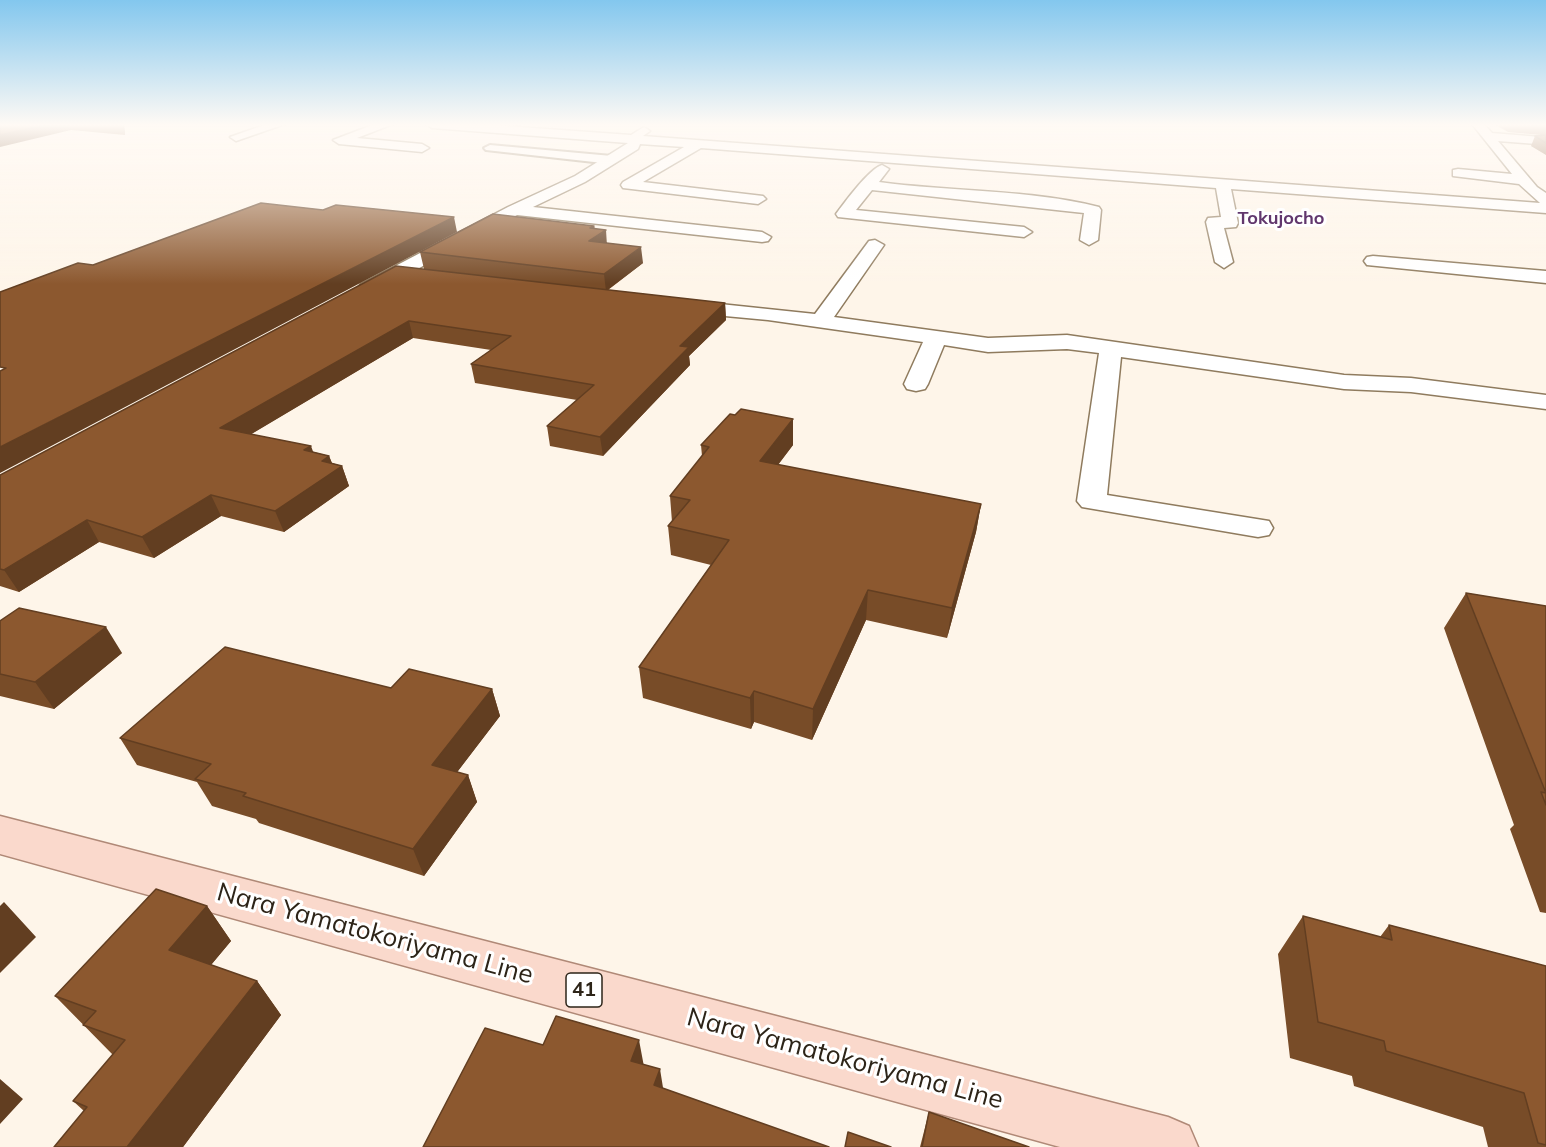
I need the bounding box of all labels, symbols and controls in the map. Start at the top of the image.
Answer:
district label: Tokujocho [1238,208,1324,230]
street label: Nara Yamatokoriyama Line [214,877,536,991]
road number: 41 [566,973,602,1007]
street label: Nara Yamatokoriyama Line [684,1002,1006,1116]

